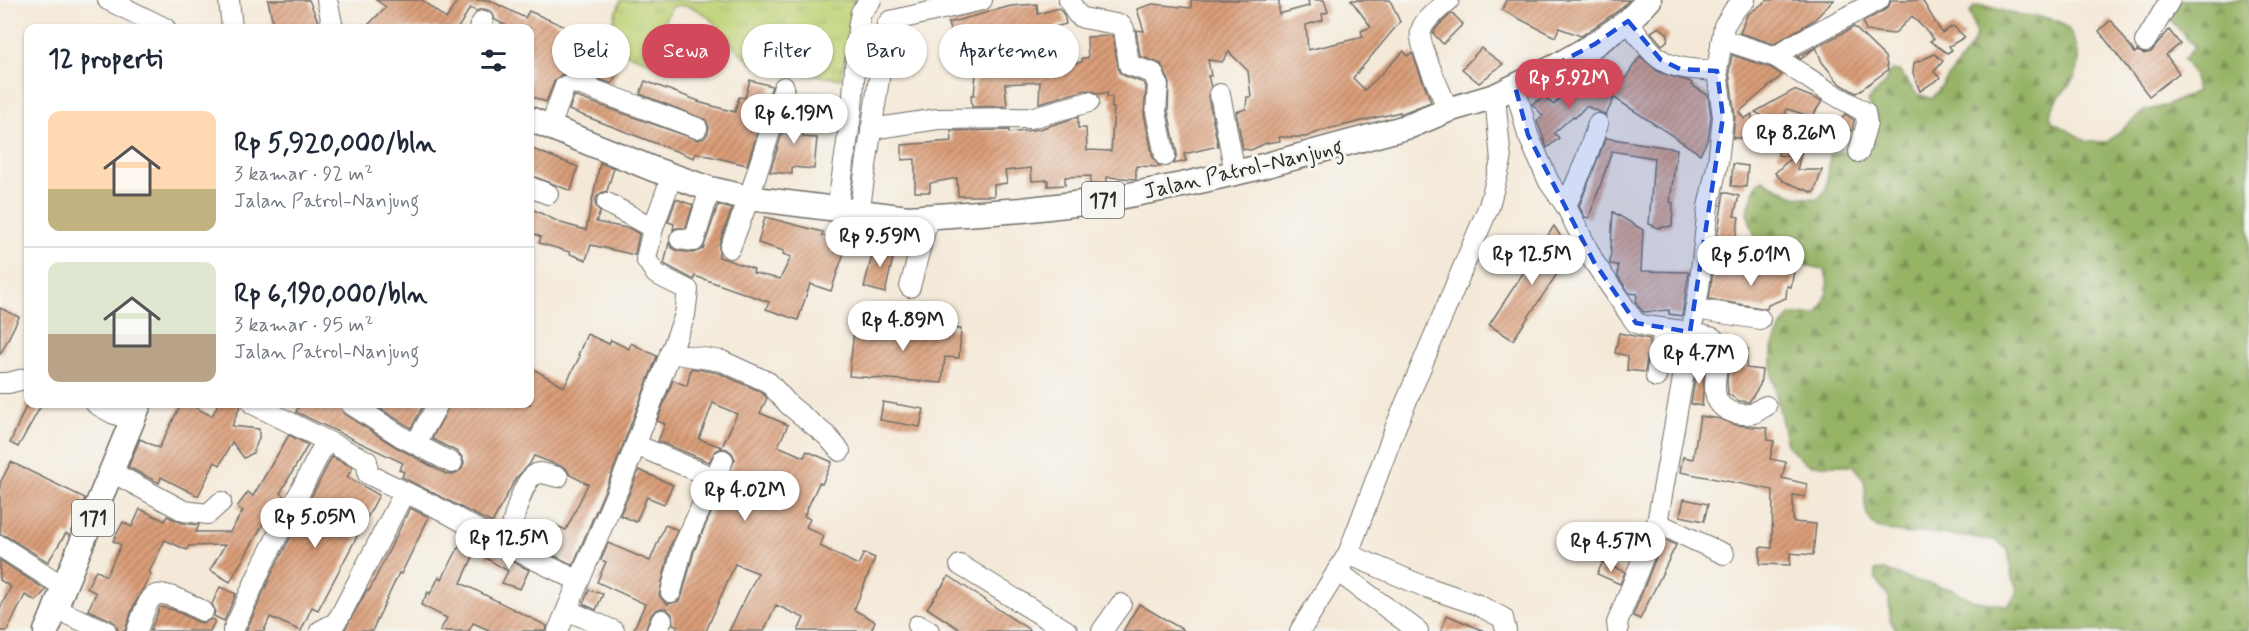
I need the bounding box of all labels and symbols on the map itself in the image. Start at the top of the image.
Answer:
pin: Rp 5.92M [1507,59,1631,110]
pin: Rp 6.19M [732,94,856,145]
pin: Rp 8.26M [1734,114,1858,165]
street label: Jalan Patrol-Nanjung [1141,133,1347,209]
road number: 171 [1082,182,1124,218]
pin: Rp 9.59M [818,217,942,268]
pin: Rp 12.5M [1470,235,1594,286]
pin: Rp 5.01M [1689,236,1813,287]
pin: Rp 4.89M [841,301,965,352]
pin: Rp 4.7M [1644,334,1754,385]
pin: Rp 4.02M [683,471,807,522]
pin: Rp 5.05M [253,498,377,549]
road number: 171 [72,500,114,536]
pin: Rp 12.5M [447,519,571,570]
pin: Rp 4.57M [1549,522,1673,573]

